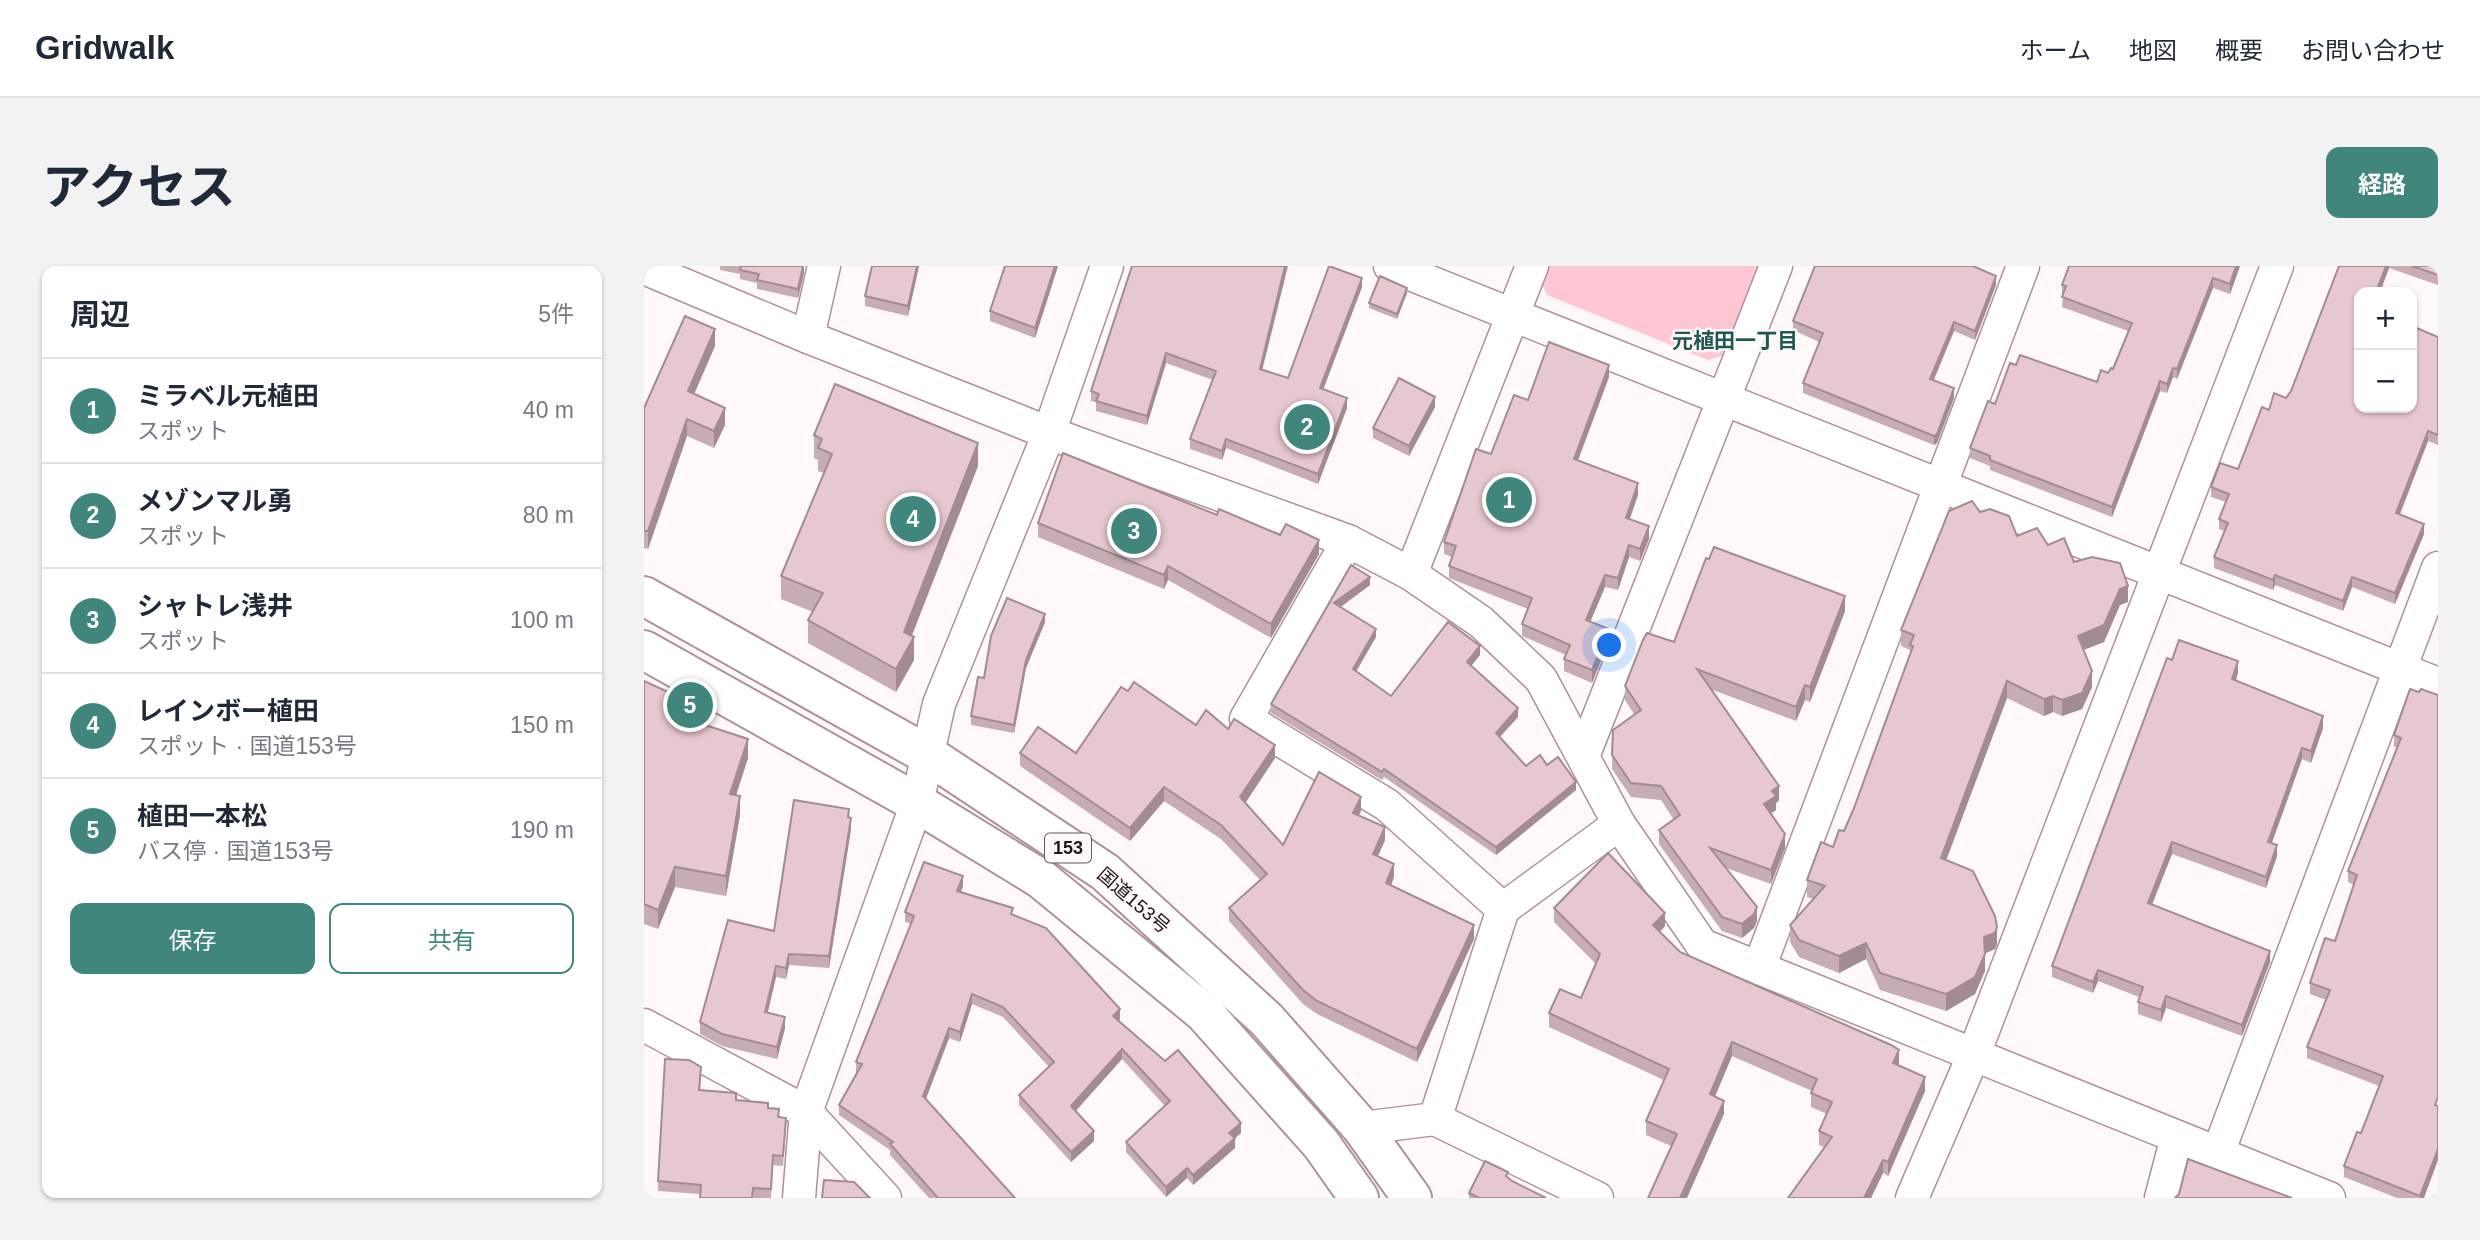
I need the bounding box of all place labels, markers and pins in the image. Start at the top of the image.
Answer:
pin: 2 [1284,401,1330,453]
pin: 1 [1486,474,1532,526]
pin: 4 [890,493,936,545]
pin: 3 [1111,505,1157,557]
pin: 5 [667,679,713,731]

